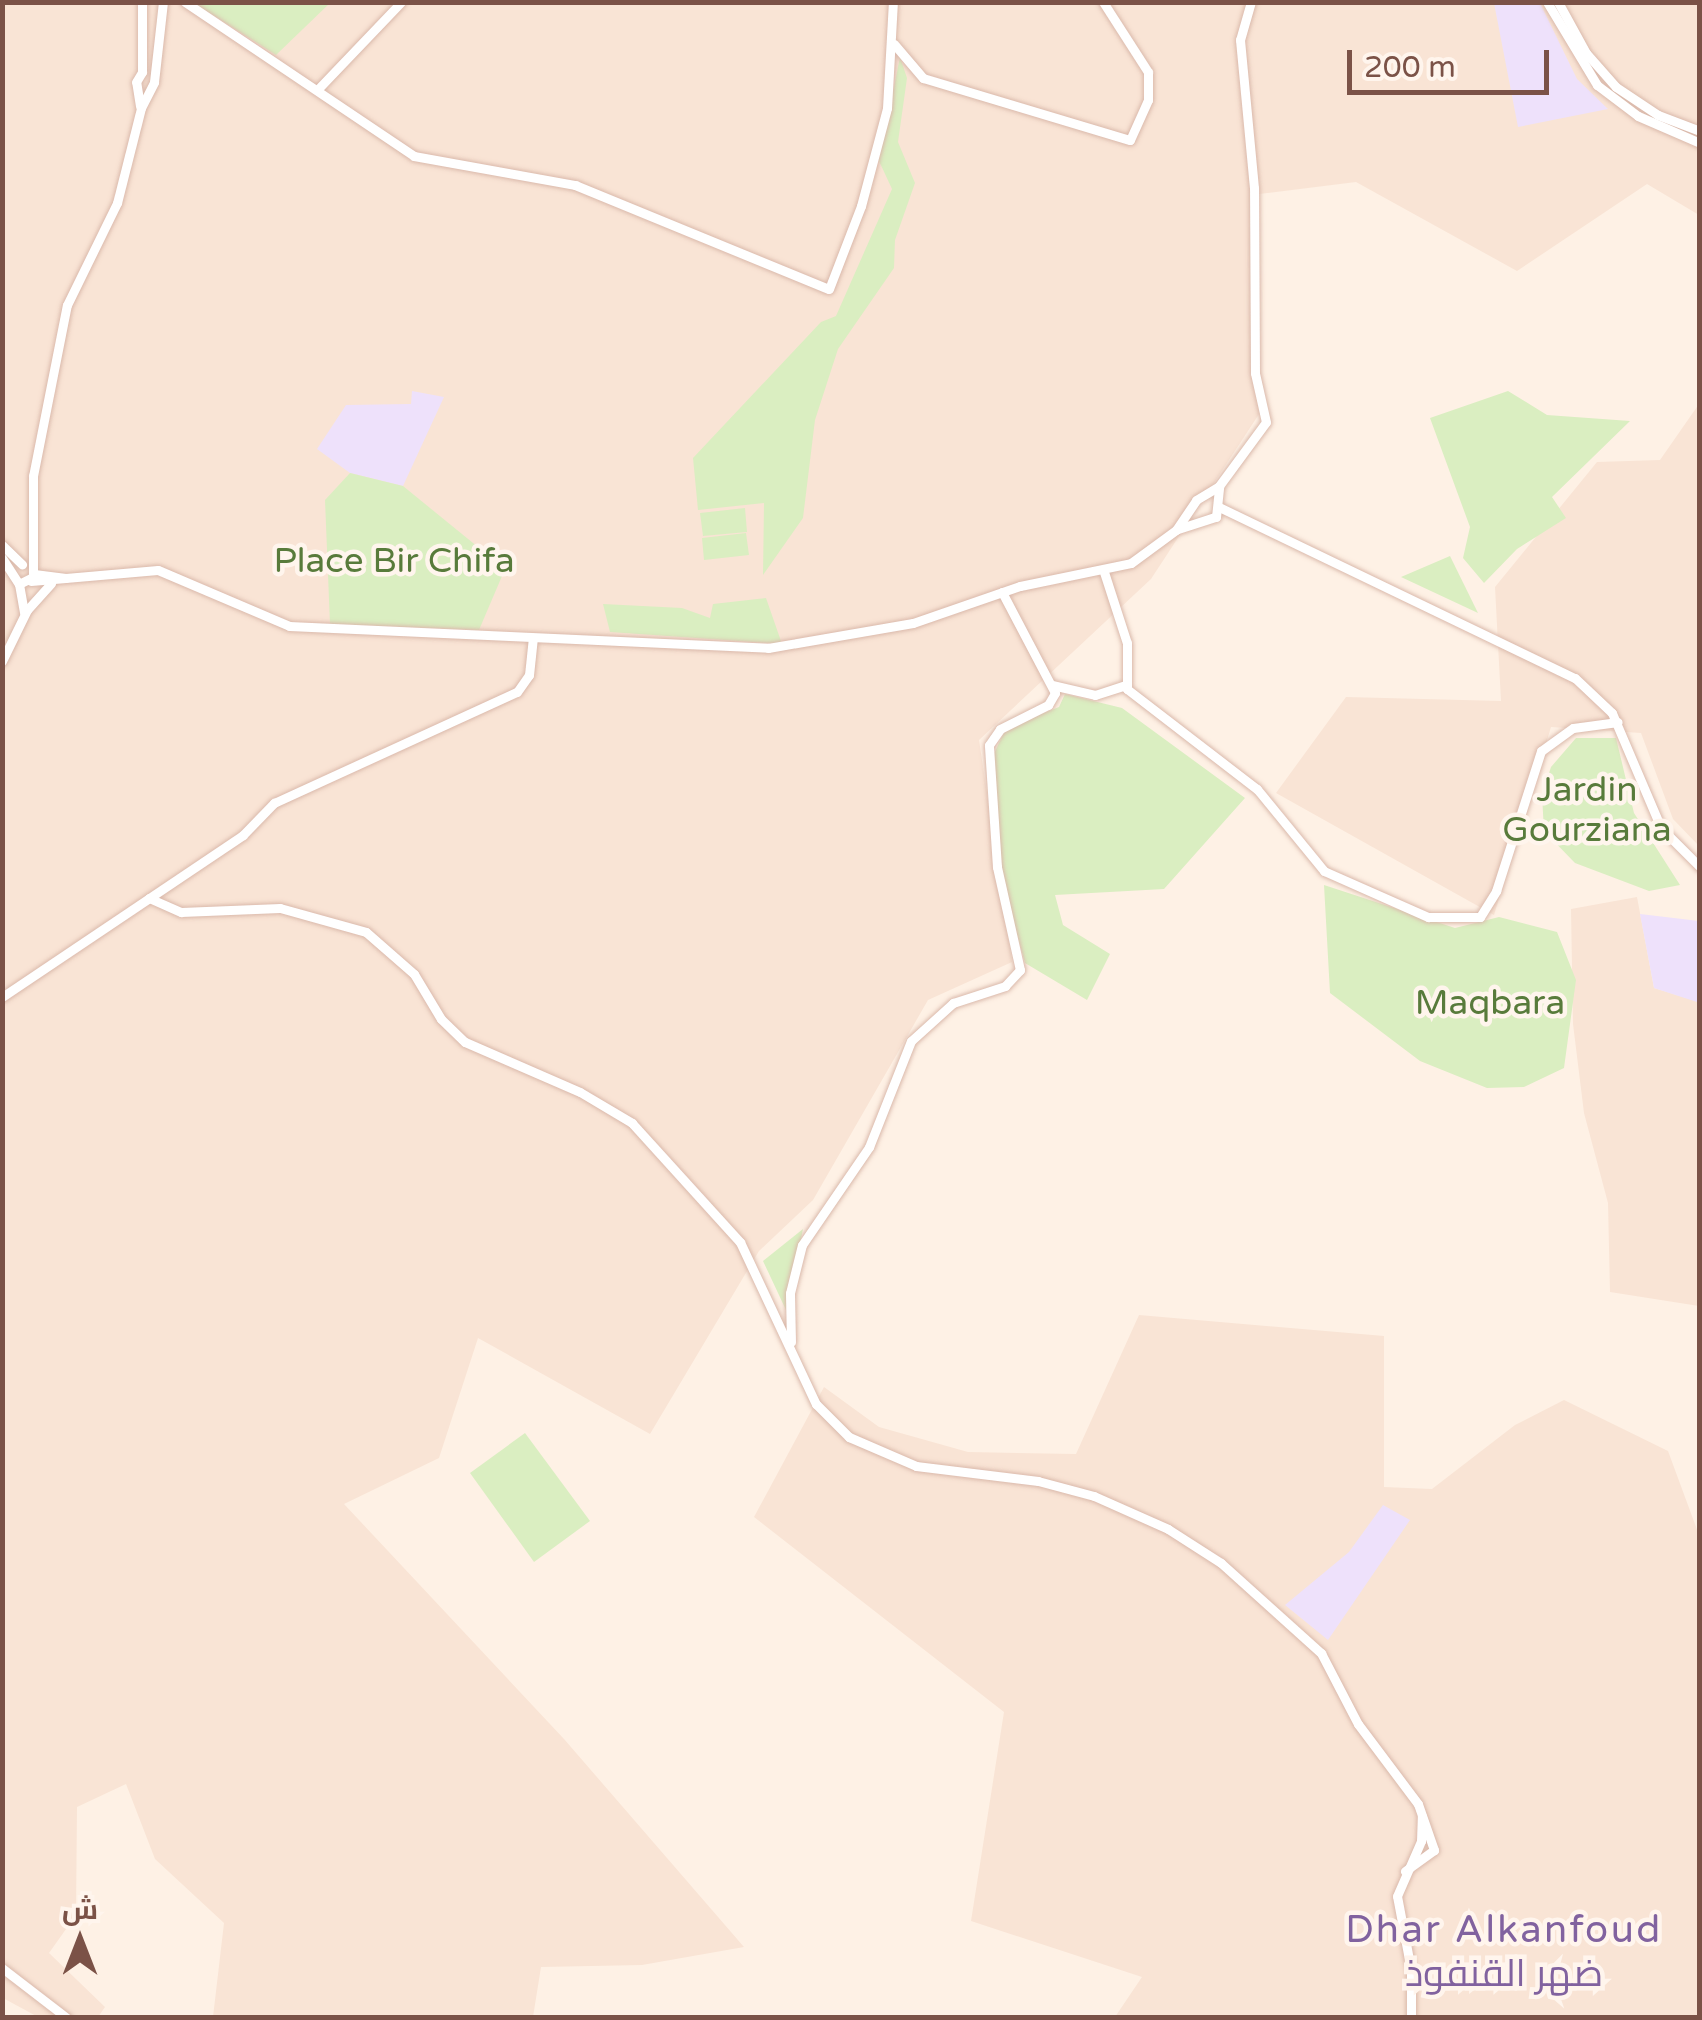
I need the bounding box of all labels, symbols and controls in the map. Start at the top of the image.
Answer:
scale bar [1352,30,1554,92]
text: 200 m [1364,49,1456,86]
park label: Place Bir Chifa [273,540,515,582]
park label: Jardin Gourziana [1502,769,1672,851]
park label: Maqbara [1415,982,1565,1024]
north arrow [30,1890,130,1990]
text: ش [62,1893,98,1927]
district label: Dhar Alkanfoud ضهر القنفوذ [1345,1908,1663,1998]

